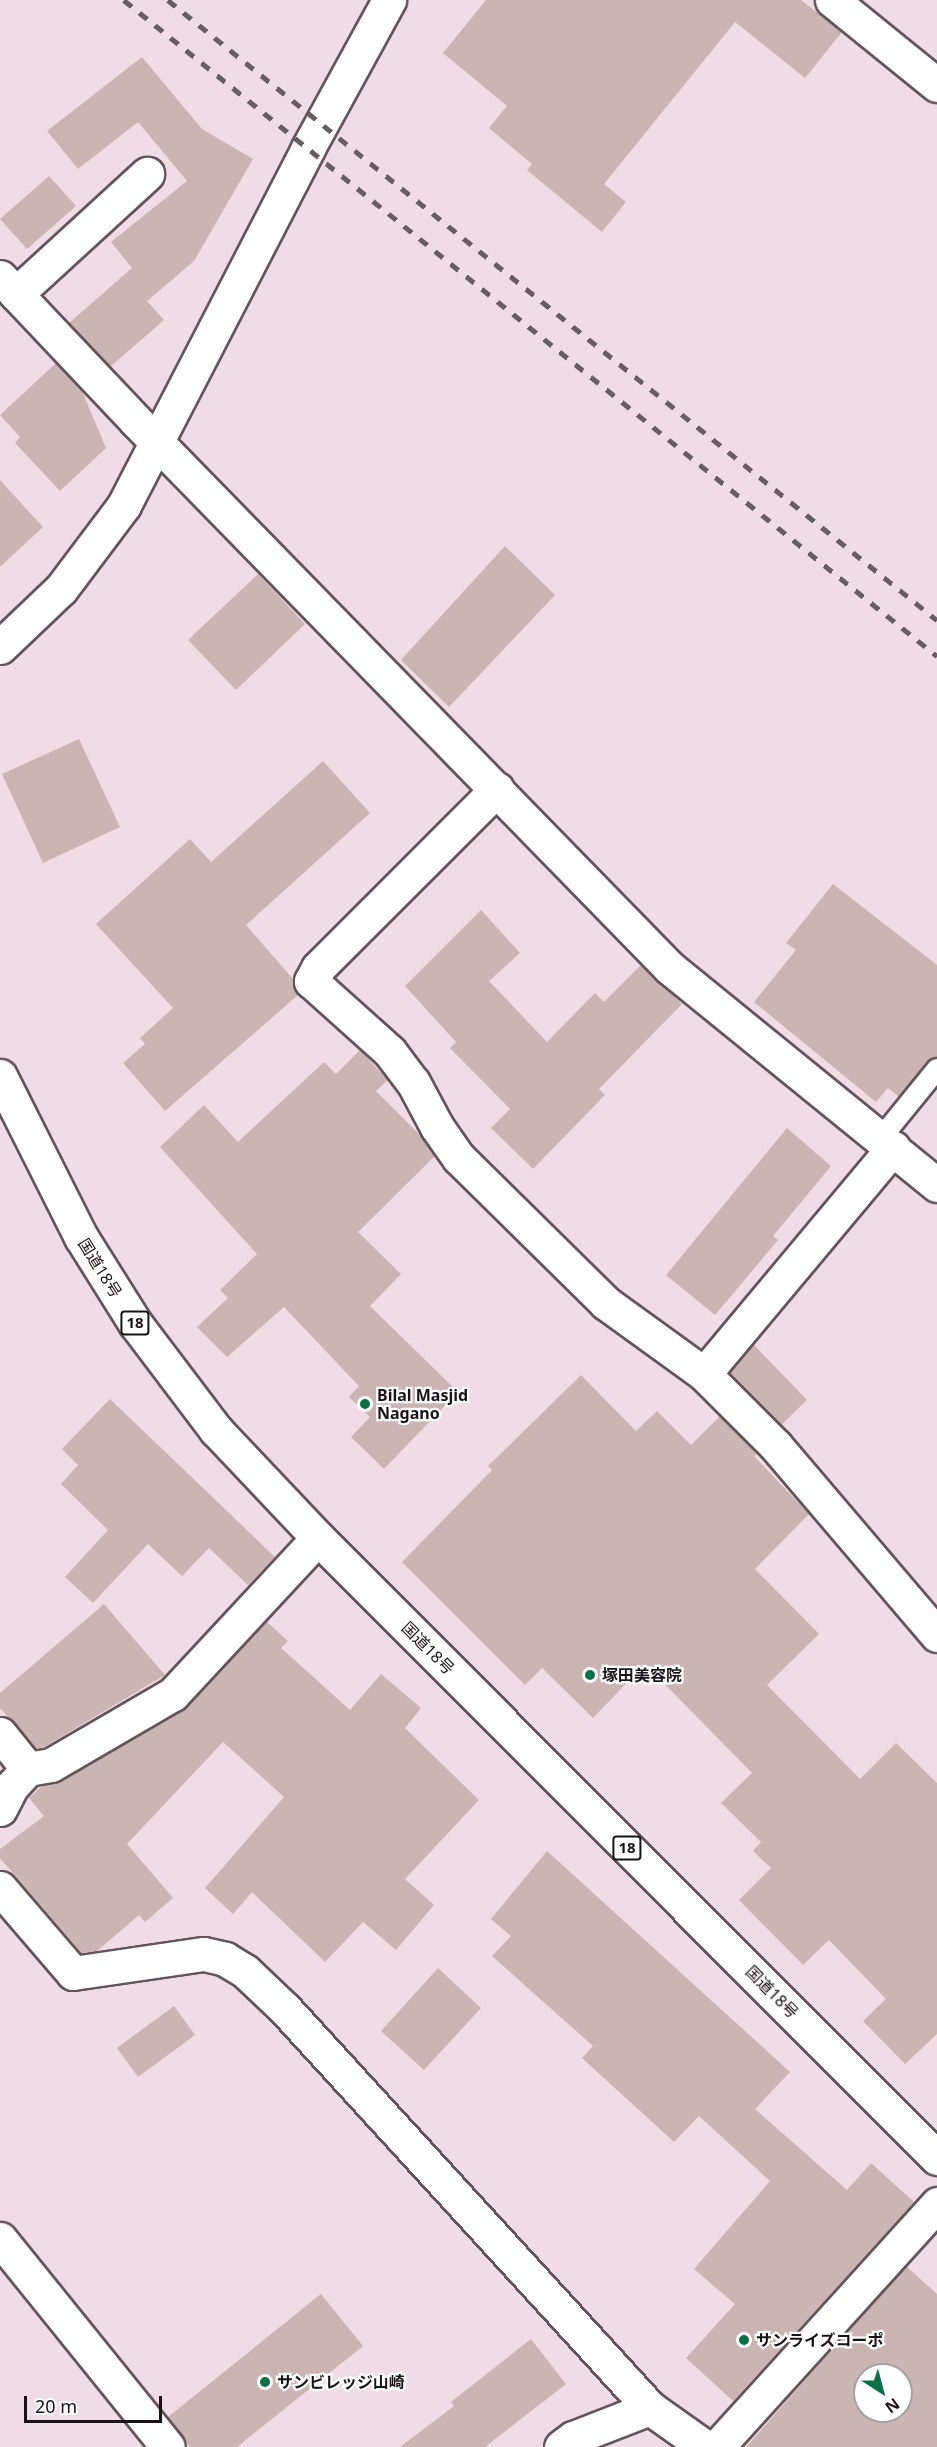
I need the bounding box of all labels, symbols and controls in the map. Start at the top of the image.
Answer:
street label: 国道18号 [74,1235,126,1301]
road number: 18 [120,1311,150,1335]
place label: Bilal Masjid Nagano [377,1385,468,1423]
marker: Bilal Masjid Nagano [358,1397,372,1411]
street label: 国道18号 [398,1618,458,1678]
place label: 塚田美容院 [602,1665,682,1685]
marker: 塚田美容院 [583,1668,597,1682]
road number: 18 [612,1836,642,1860]
street label: 国道18号 [742,1962,802,2022]
place label: サンライズコーポ [756,2330,884,2350]
marker: サンライズコーポ [737,2333,751,2347]
north arrow [853,2363,913,2423]
place label: サンビレッジ山崎 [277,2372,405,2392]
marker: サンビレッジ山崎 [258,2375,272,2389]
scale bar [27,2384,165,2422]
text: N [881,2393,904,2419]
text: 20 m [35,2394,77,2418]

